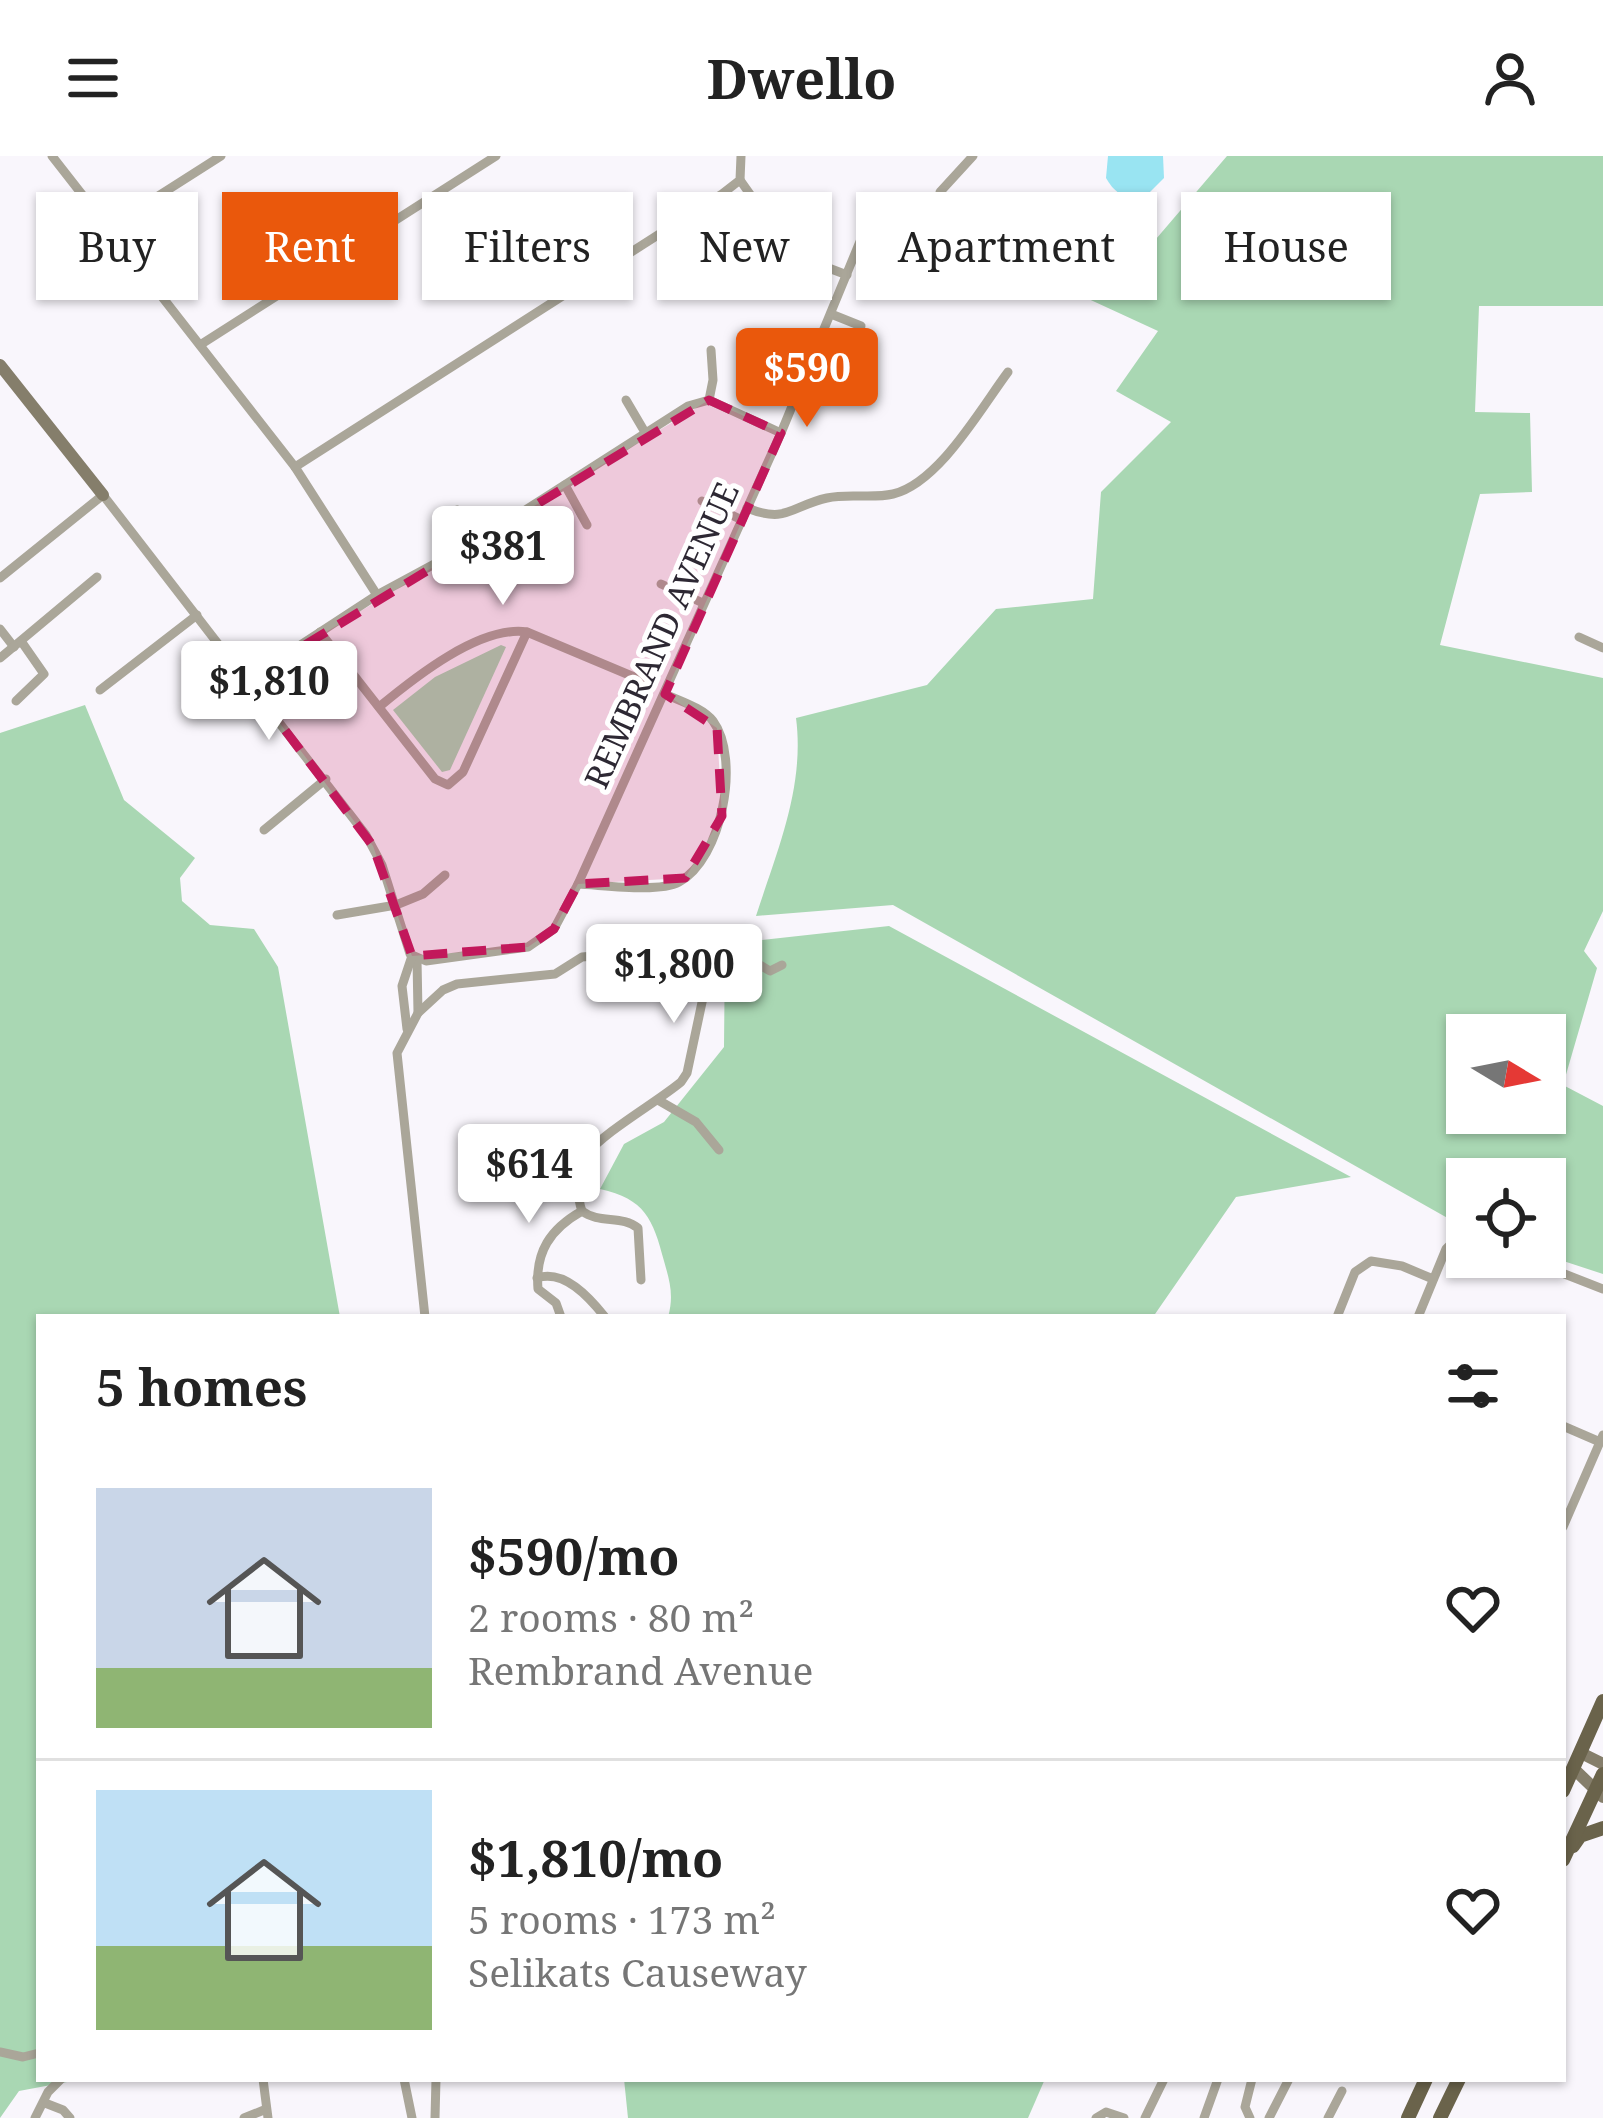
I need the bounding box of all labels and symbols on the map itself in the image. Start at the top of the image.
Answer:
pin: $590 [736,328,878,430]
street label: REMBRAND AVENUE [573,475,749,795]
pin: $381 [432,506,574,608]
pin: $1,810 [171,641,367,743]
pin: $1,800 [576,924,772,1026]
north arrow [1446,1014,1566,1134]
pin: $614 [458,1124,600,1226]

